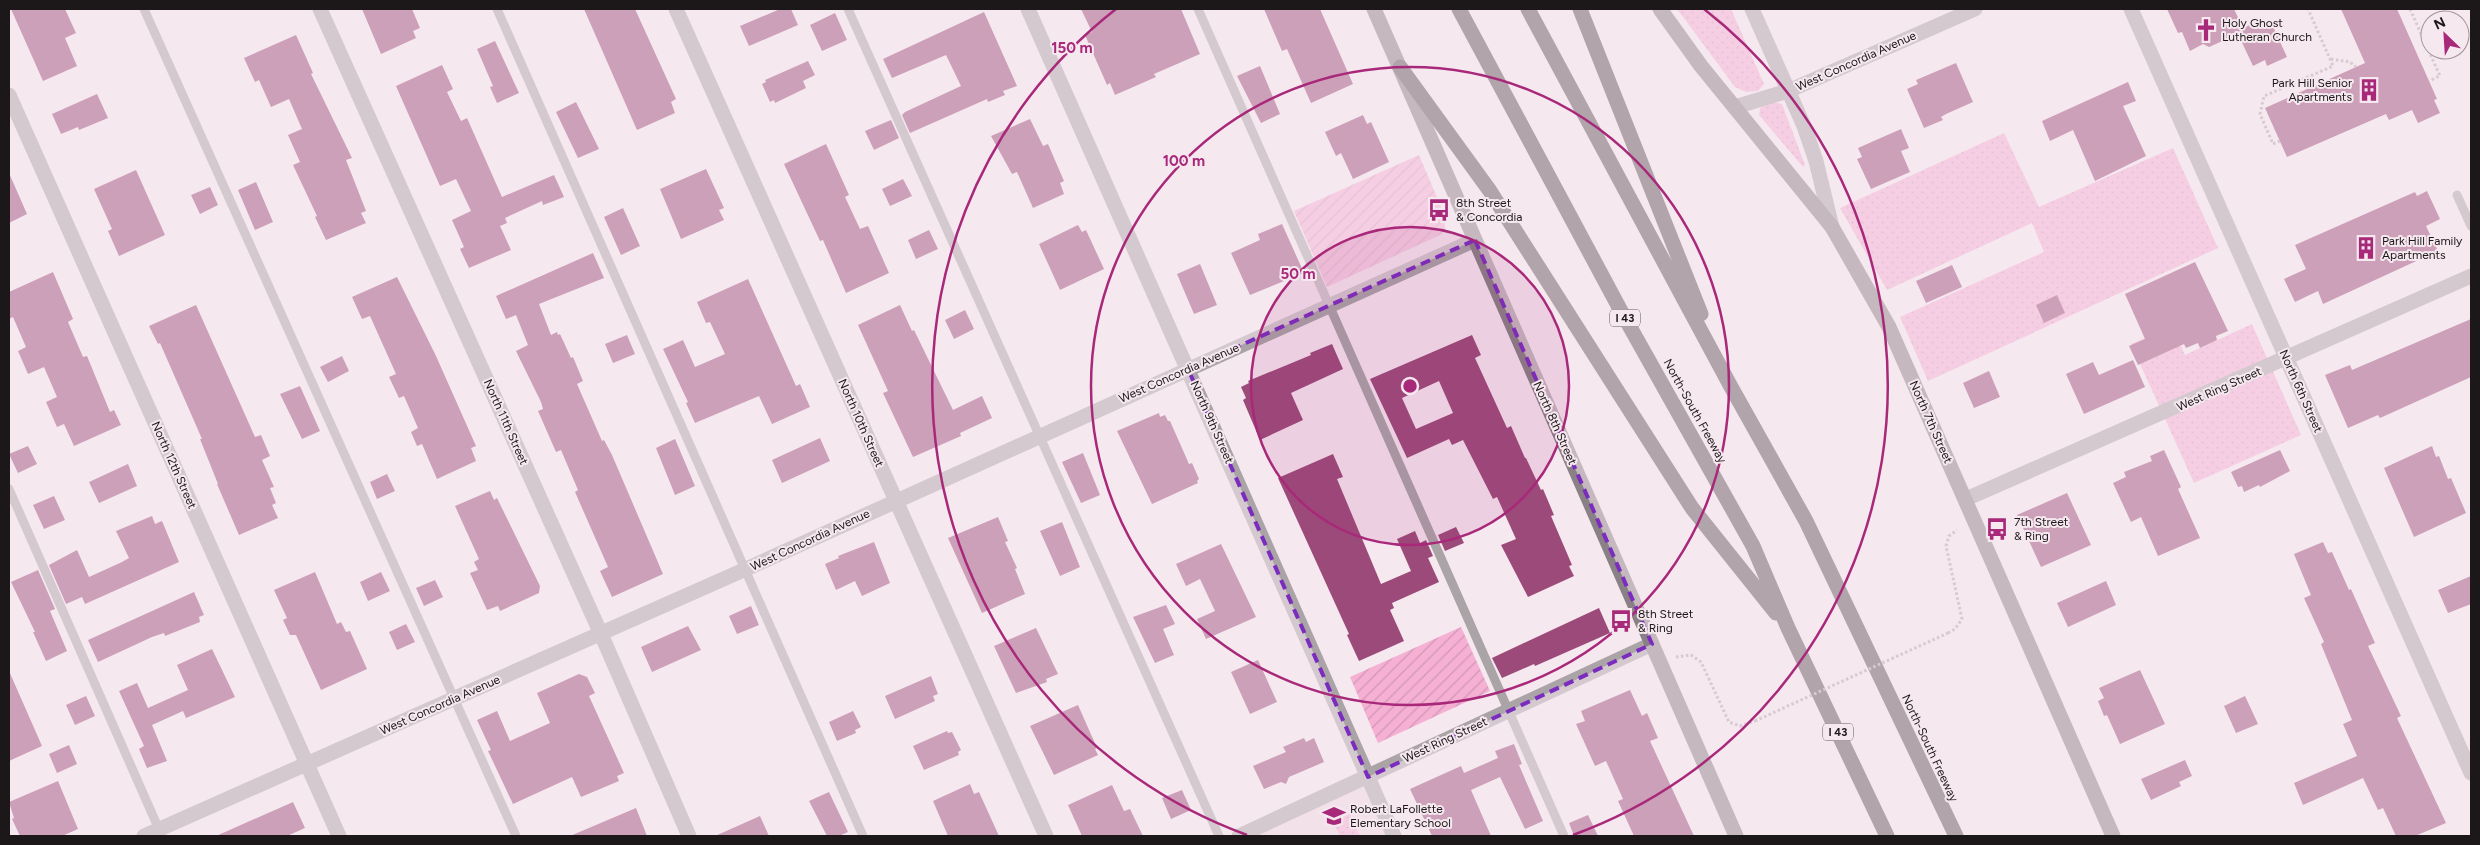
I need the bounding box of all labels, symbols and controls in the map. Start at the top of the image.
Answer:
north arrow [2420,10,2470,60]
text: N [2431,14,2448,34]
place label: Holy Ghost Lutheran Church [2222,16,2312,44]
church icon: Holy Ghost Lutheran Church [2193,17,2219,43]
street label: West Concordia Avenue [1794,28,1919,94]
text: 150 m [1051,39,1093,57]
place label: Park Hill Senior Apartments [2272,76,2352,104]
building icon: Park Hill Senior Apartments [2356,77,2382,103]
text: 100 m [1163,152,1205,170]
place label: 8th Street & Concordia [1456,196,1522,224]
bus stop icon: 8th Street & Concordia [1426,197,1452,223]
place label: Park Hill Family Apartments [2382,234,2463,262]
building icon: Park Hill Family Apartments [2353,235,2379,261]
text: 50 m [1280,265,1316,283]
road number: I 43 [1610,310,1640,326]
street label: West Concordia Avenue [1117,340,1242,406]
street label: North 6th Street [2276,347,2326,435]
street label: North-South Freeway [1661,357,1730,466]
street label: West Ring Street [2174,364,2264,414]
street label: North 11th Street [481,377,531,467]
street label: North 10th Street [835,377,887,470]
centre of rings [1401,377,1419,395]
street label: North 9th Street [1187,378,1237,466]
street label: North 8th Street [1530,379,1580,467]
street label: North 7th Street [1907,379,1956,466]
street label: North 12th Street [148,419,200,511]
street label: West Concordia Avenue [748,506,872,574]
place label: 7th Street & Ring [2014,515,2069,543]
bus stop icon: 7th Street & Ring [1984,516,2010,542]
place label: 8th Street & Ring [1638,607,1694,635]
bus stop icon: 8th Street & Ring [1608,608,1634,634]
street label: West Concordia Avenue [378,672,503,738]
street label: North-South Freeway [1899,692,1961,804]
street label: West Ring Street [1401,714,1490,766]
road number: I 43 [1823,724,1853,740]
place label: Robert LaFollette Elementary School [1350,802,1451,830]
school or university icon: Robert LaFollette Elementary School [1321,803,1347,829]

